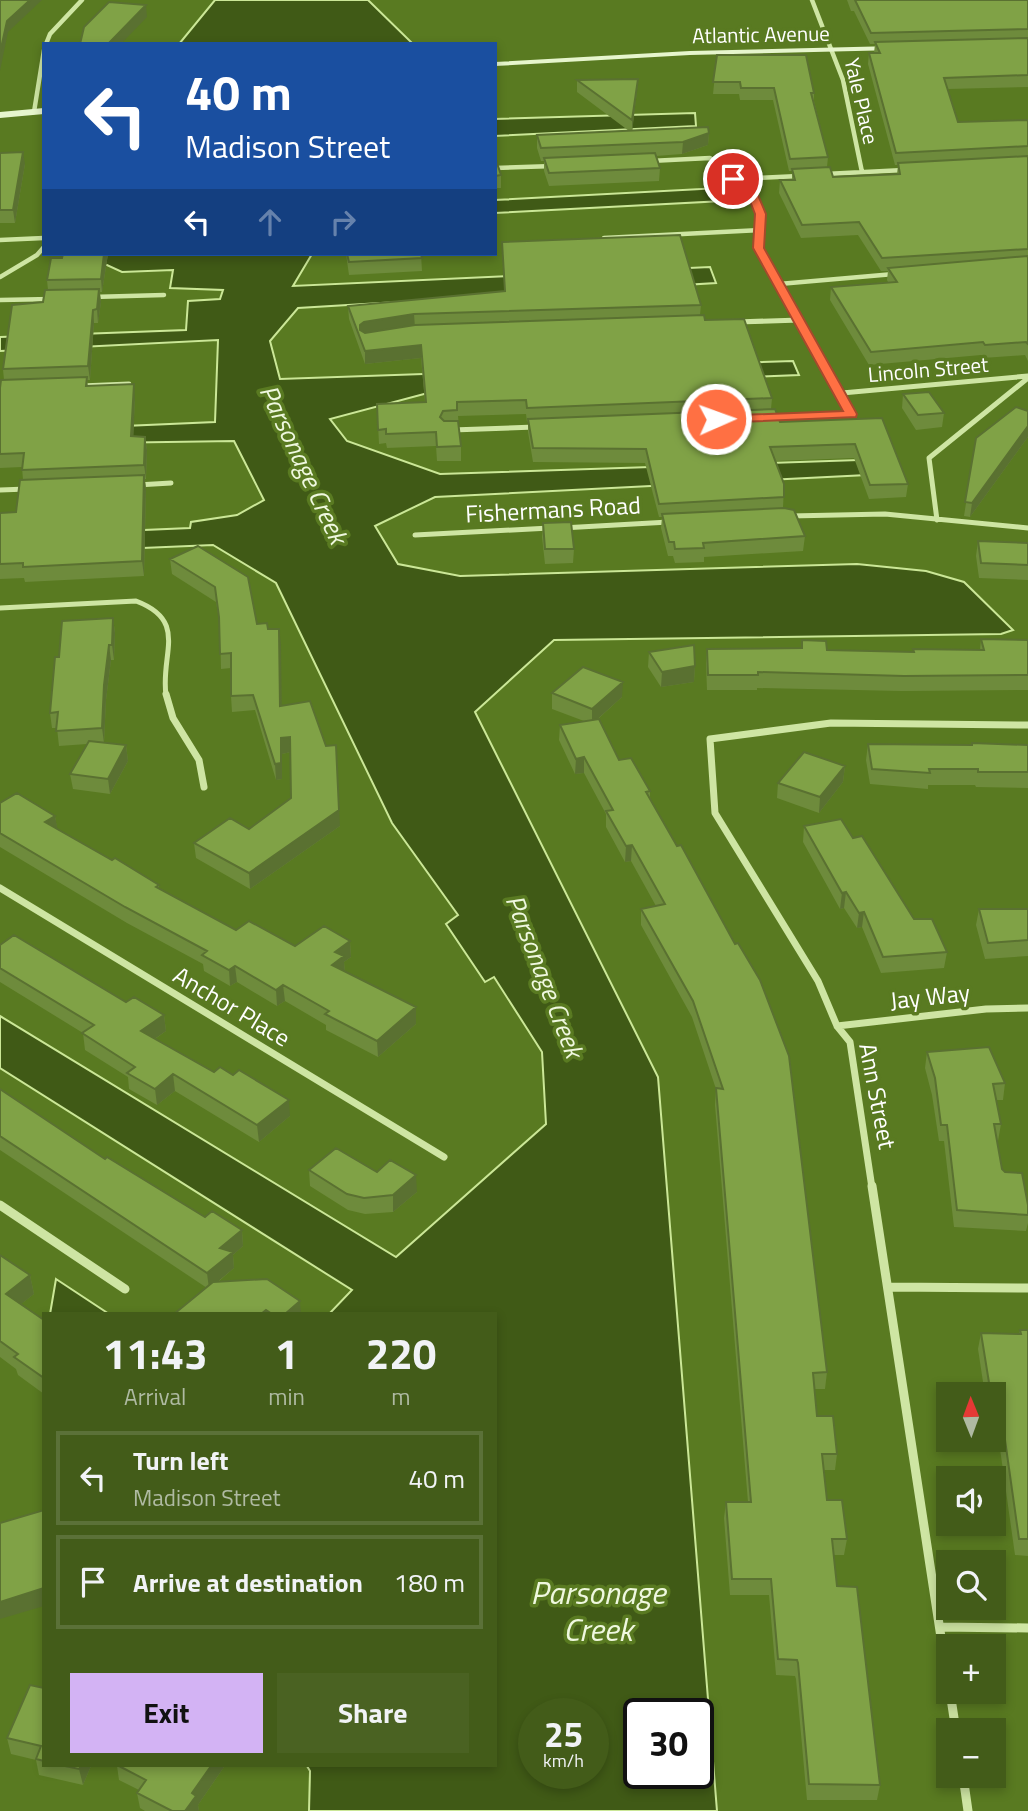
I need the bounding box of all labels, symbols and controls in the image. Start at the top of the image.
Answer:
street label: Atlantic Avenue [692,17,830,51]
text: 40 m [185,54,292,129]
street label: Yale Place [837,55,887,147]
icon: left [70,70,161,161]
text: Madison Street [185,122,390,170]
pin [703,149,763,209]
icon: arrive [714,160,752,198]
icon: left [178,203,216,241]
icon: ahead [251,203,289,241]
icon: right [324,203,362,241]
street label: Lincoln Street [866,348,990,390]
water label: Parsonage Creek [250,378,359,553]
position arrow [679,382,753,456]
street label: Fishermans Road [464,486,642,532]
water label: Parsonage Creek [496,889,595,1066]
street label: Anchor Place [167,957,297,1055]
street label: Jay Way [888,974,972,1018]
street label: Ann Street [850,1040,906,1153]
text: 11:43 [103,1321,208,1385]
text: 1 [275,1321,298,1385]
text: 220 [366,1321,436,1385]
text: Arrival [124,1379,186,1414]
text: min [268,1379,305,1414]
text: m [391,1379,411,1414]
north arrow [936,1382,1006,1452]
map controls [936,1382,1006,1788]
text: Turn left [133,1441,228,1480]
icon: left [74,1459,112,1497]
text: 40 m [408,1459,465,1498]
button: sound [936,1466,1006,1536]
text: Madison Street [133,1480,281,1515]
button: search [936,1550,1006,1620]
icon: arrive [74,1563,112,1601]
text: Arrive at destination [133,1563,363,1602]
text: 180 m [394,1563,465,1602]
water label: Parsonage Creek [531,1568,668,1653]
button: + [936,1634,1006,1704]
button: Exit [70,1673,263,1753]
button: Share [277,1673,469,1753]
speed limit sign: 30 [623,1698,714,1789]
text: 25 [544,1707,583,1761]
button: − [936,1718,1006,1788]
text: km/h [543,1747,584,1774]

